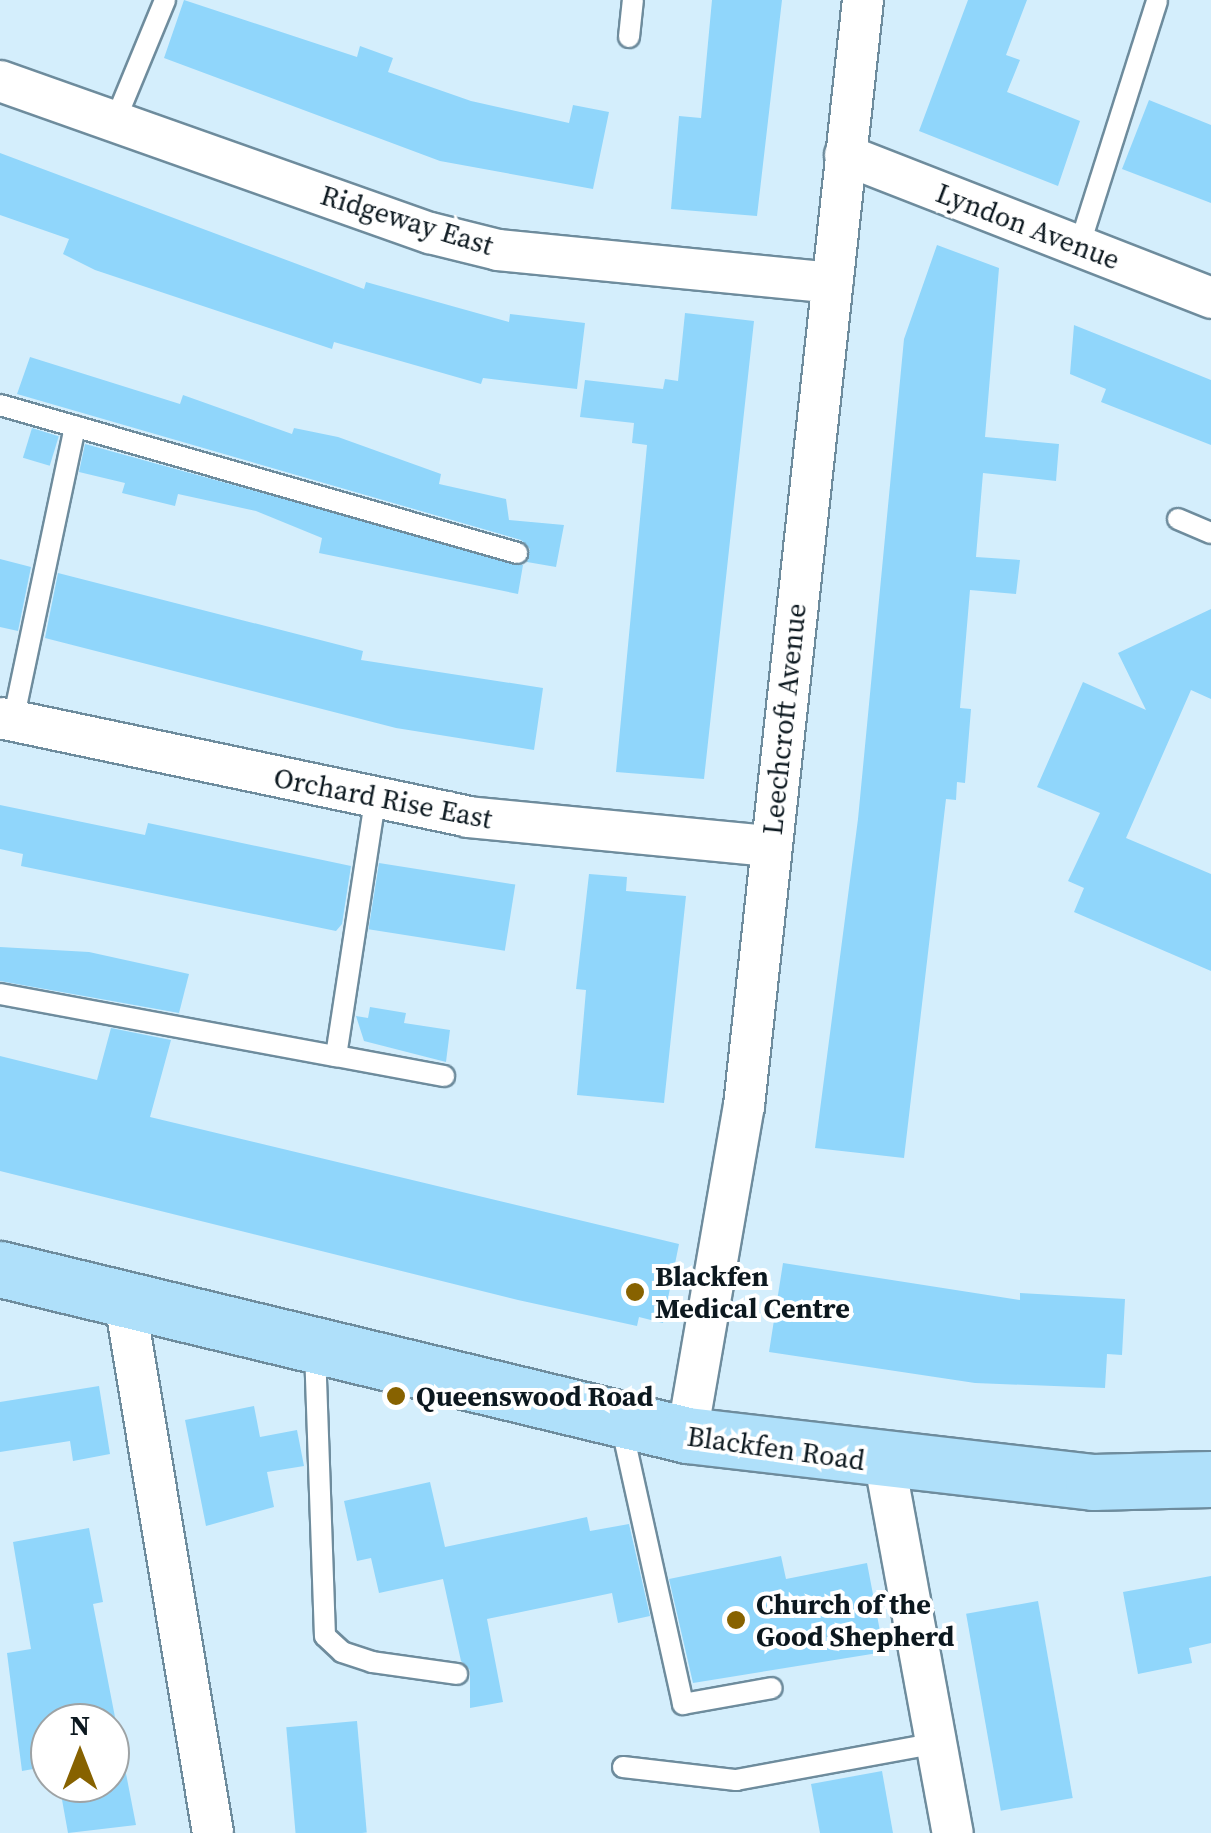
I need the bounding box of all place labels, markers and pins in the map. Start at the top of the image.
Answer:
place label: Blackfen Medical Centre [655,1259,850,1325]
marker: Blackfen Medical Centre [624,1281,646,1303]
place label: Queenswood Road [416,1379,653,1413]
marker: Queenswood Road [385,1385,407,1407]
place label: Church of the Good Shepherd [756,1587,954,1653]
marker: Church of the Good Shepherd [725,1609,747,1631]

